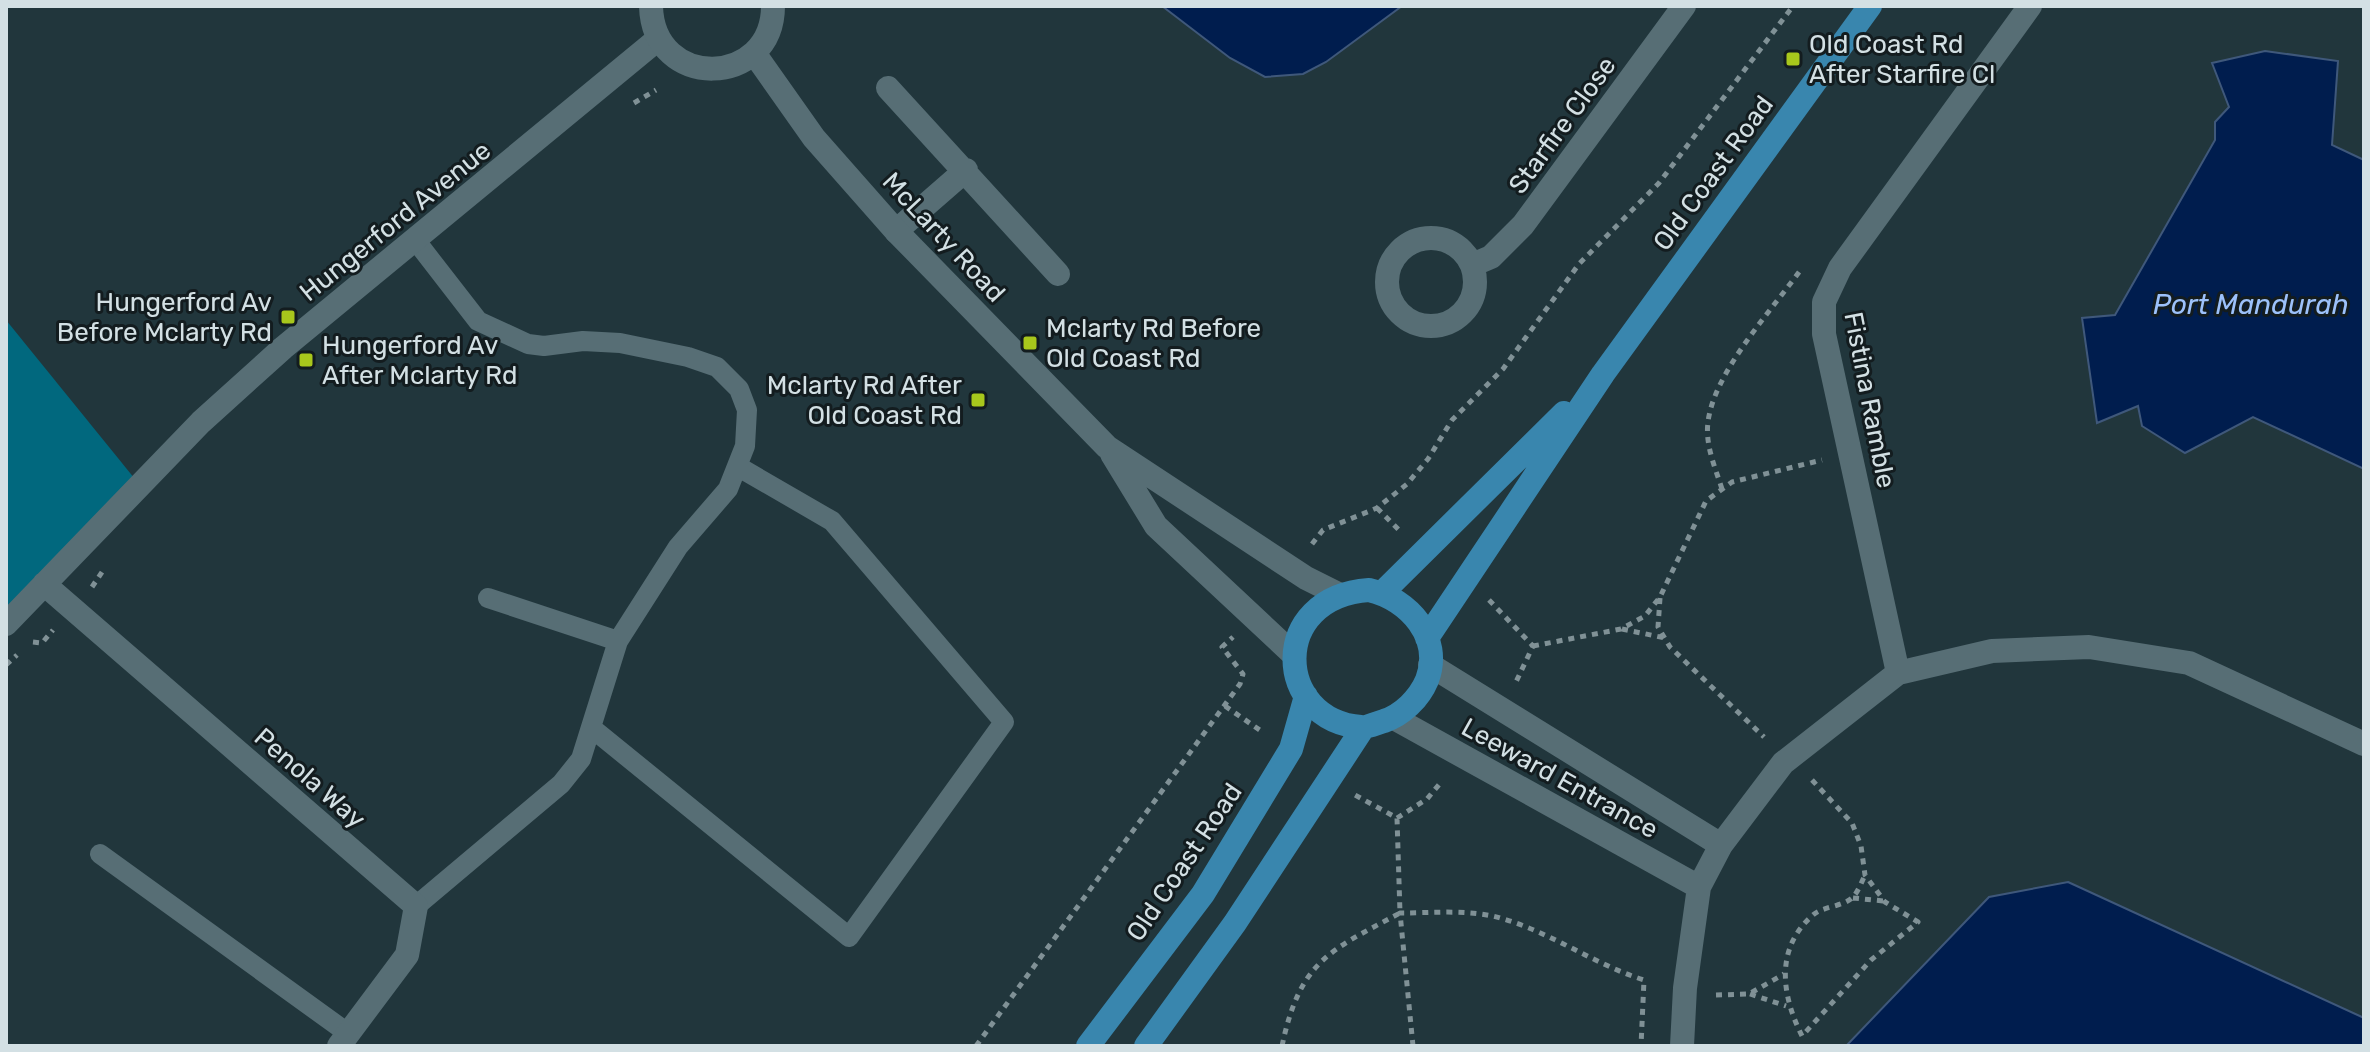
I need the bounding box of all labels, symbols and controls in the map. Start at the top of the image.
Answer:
place label: Old Coast Rd After Starfire Cl [1809,29,1995,90]
marker: Old Coast Rd After Starfire Cl [1784,50,1802,68]
street label: Starfire Close [1502,51,1622,200]
street label: Old Coast Road [1647,90,1780,257]
street label: Hungerford Avenue [294,135,497,308]
street label: McLarty Road [876,166,1011,309]
place label: Hungerford Av Before Mclarty Rd [57,287,272,348]
water label: Port Mandurah [2153,288,2349,321]
marker: Hungerford Av Before Mclarty Rd [279,308,297,326]
street label: Fistina Ramble [1837,310,1902,491]
place label: Mclarty Rd Before Old Coast Rd [1046,313,1261,374]
place label: Hungerford Av After Mclarty Rd [322,330,517,391]
marker: Mclarty Rd Before Old Coast Rd [1021,334,1039,352]
marker: Hungerford Av After Mclarty Rd [297,351,315,369]
place label: Mclarty Rd After Old Coast Rd [767,370,962,431]
marker: Mclarty Rd After Old Coast Rd [969,391,987,409]
street label: Leeward Entrance [1456,712,1663,845]
street label: Penola Way [248,722,372,835]
street label: Old Coast Road [1120,777,1249,947]

